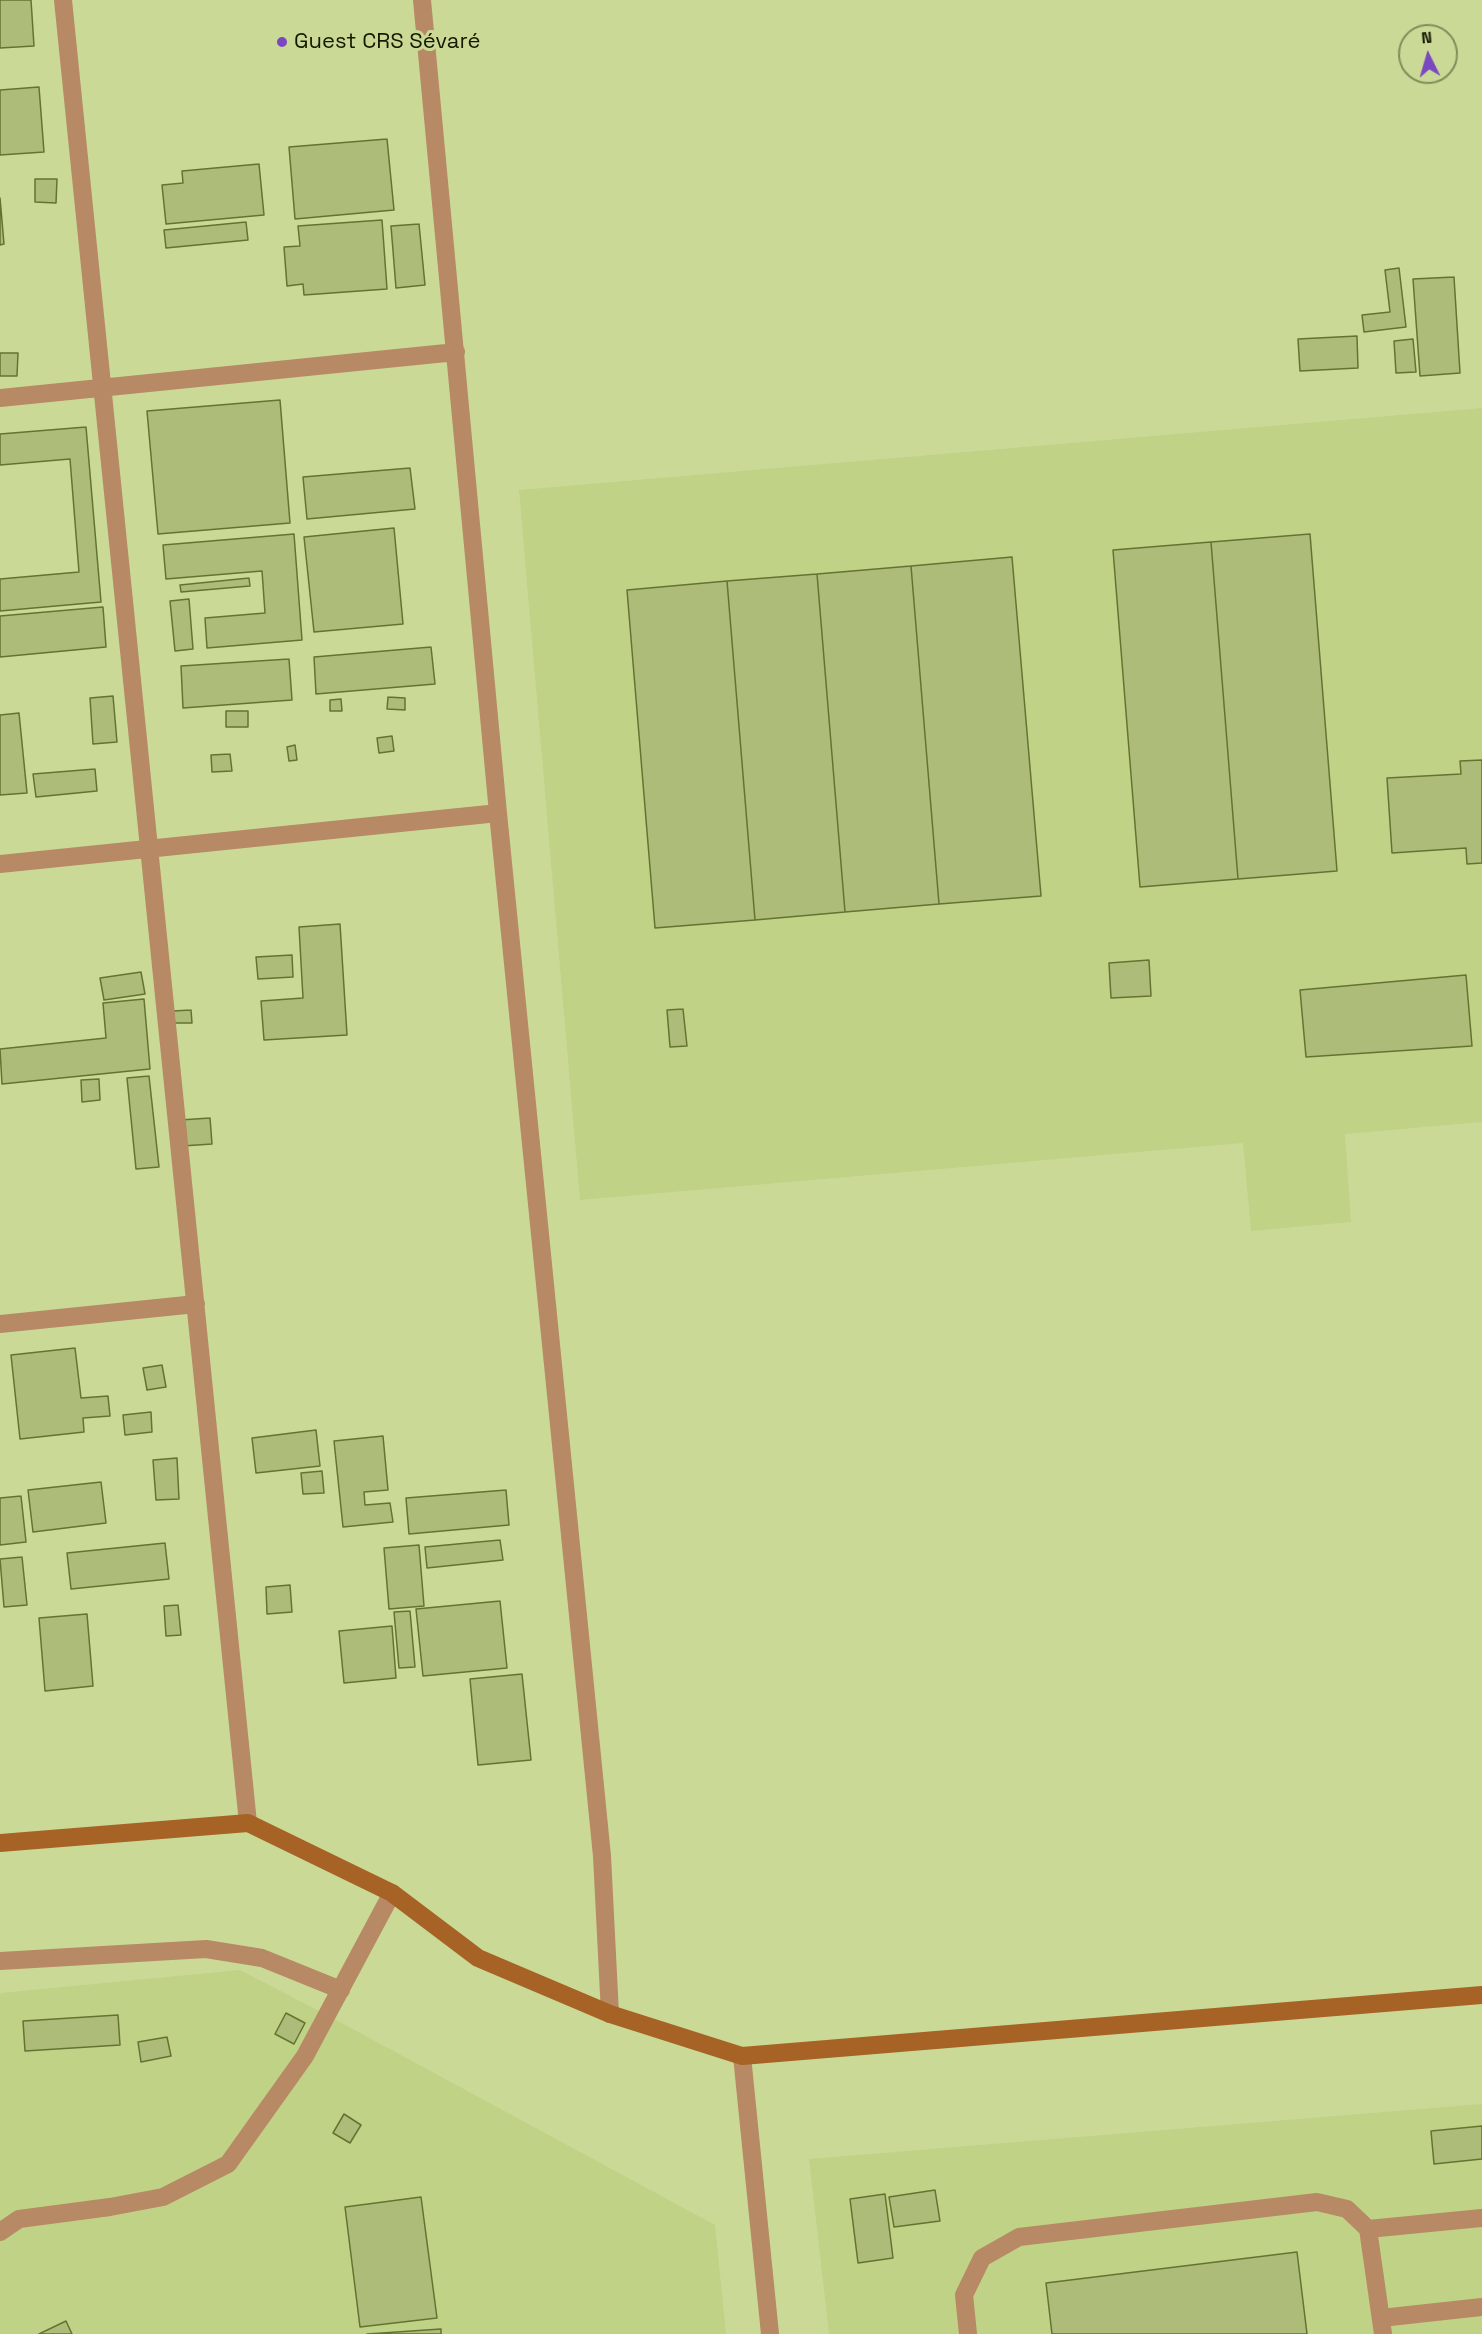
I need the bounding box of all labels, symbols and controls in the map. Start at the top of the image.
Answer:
north arrow [1398,24,1458,84]
text: N [1420,27,1433,48]
place label: Guest CRS Sévaré [294,29,480,55]
marker: Guest CRS Sévaré [275,35,289,49]

